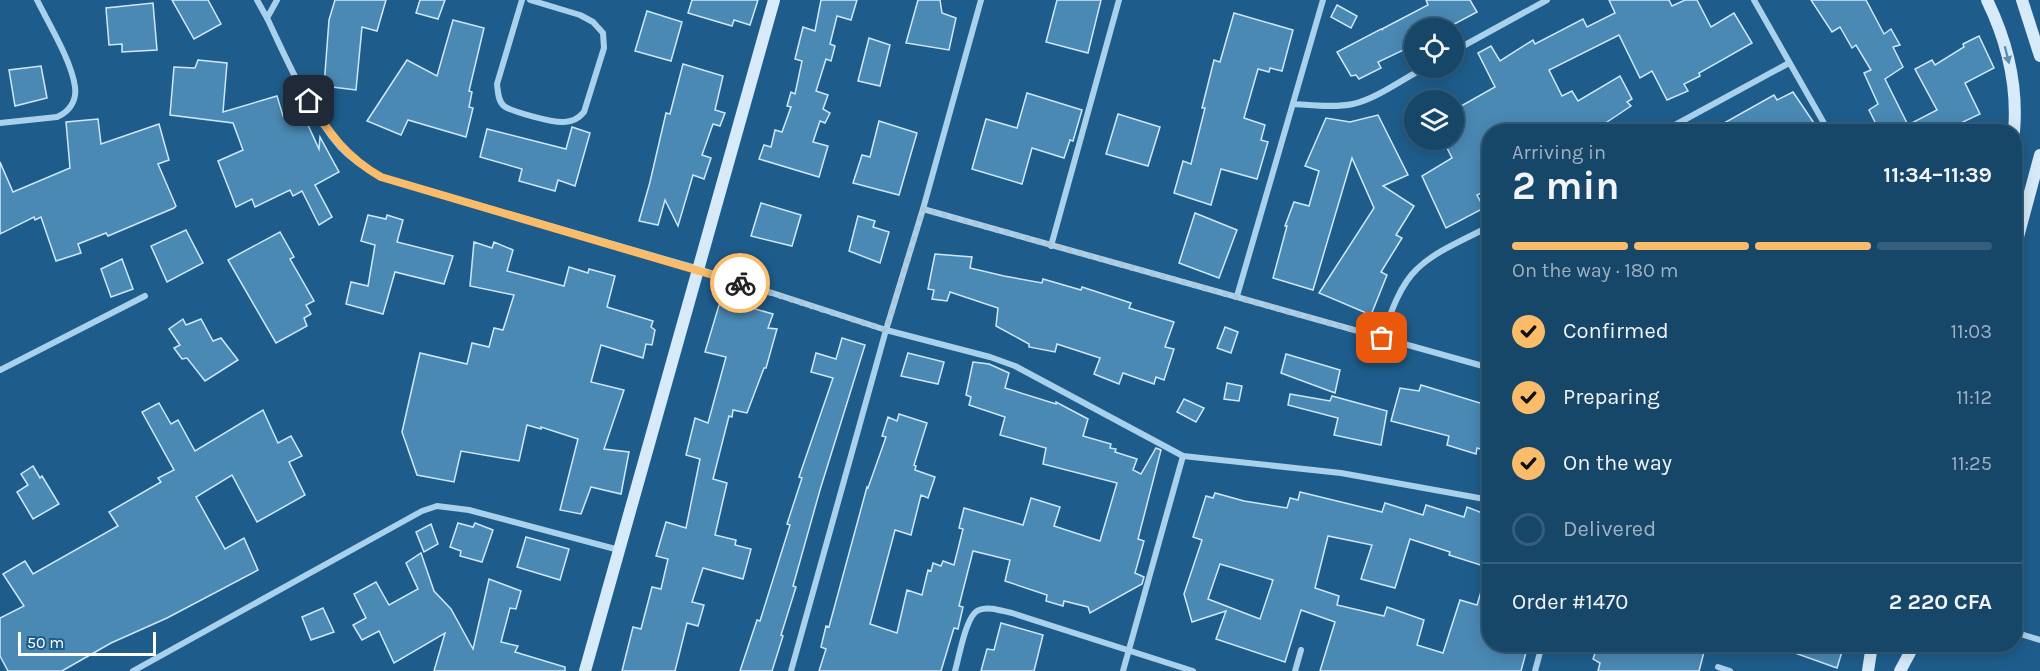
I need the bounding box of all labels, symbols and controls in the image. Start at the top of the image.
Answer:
map controls [1404,18,1464,150]
button: locate [1404,18,1464,78]
one-way arrow [2003,45,2013,64]
pin [283,75,334,126]
icon: home [292,84,325,117]
button: layers [1404,90,1464,150]
text: Arriving in [1512,141,1606,164]
text: 11:34–11:39 [1883,162,1992,188]
text: 2 min [1512,163,1620,209]
courier [710,253,770,313]
text: On the way · 180 m [1512,259,1678,282]
icon: bike [724,267,757,300]
pin [1356,312,1407,363]
icon: check [1512,315,1545,348]
text: Confirmed [1563,318,1669,344]
text: 11:03 [1950,320,1992,343]
icon: bag [1365,321,1398,354]
icon: check [1512,381,1545,414]
text: Preparing [1563,384,1660,410]
text: 11:12 [1956,386,1992,409]
icon: check [1512,447,1545,480]
text: On the way [1563,450,1672,476]
text: 11:25 [1951,452,1992,475]
text: Delivered [1563,516,1656,542]
text: Order #1470 [1512,589,1628,615]
text: 2 220 CFA [1889,589,1992,615]
scale bar [18,629,156,656]
text: 50 m [27,633,64,652]

